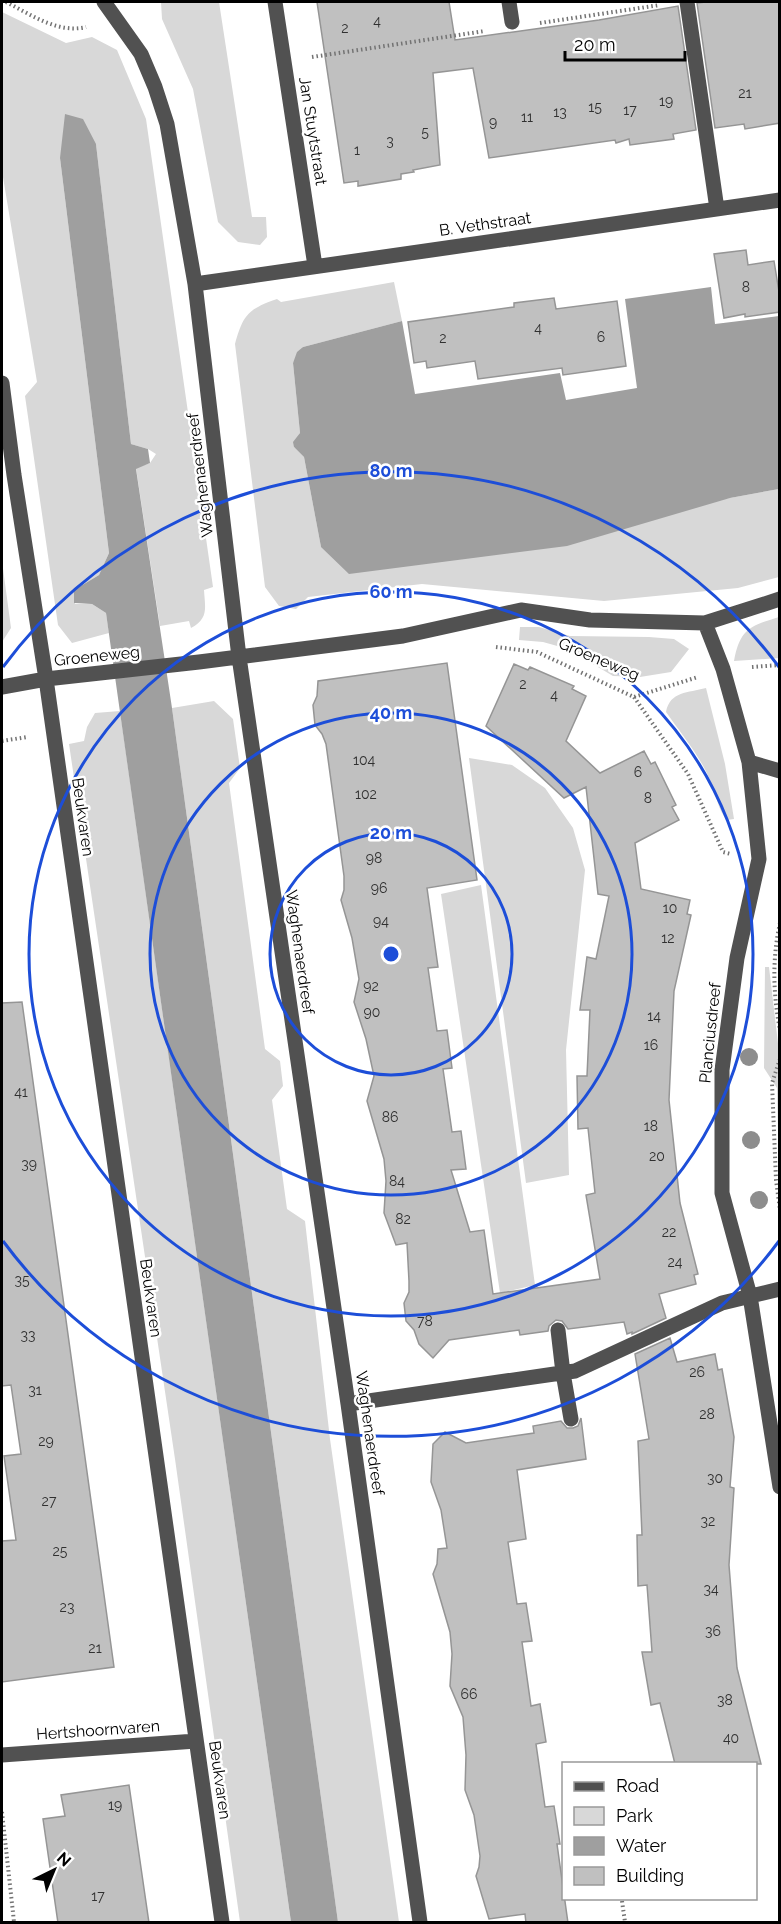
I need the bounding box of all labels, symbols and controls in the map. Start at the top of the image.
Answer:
house number: 4 [373,13,381,29]
house number: 2 [341,20,349,36]
scale bar [565,24,685,62]
text: 20 m [574,34,616,55]
street label: Jan Stuytstraat [295,75,331,187]
house number: 21 [738,85,752,101]
house number: 19 [659,93,673,109]
house number: 15 [588,99,602,115]
house number: 17 [623,102,637,118]
house number: 13 [553,104,567,120]
house number: 11 [521,109,533,125]
house number: 9 [489,114,497,130]
house number: 5 [421,124,429,140]
house number: 3 [386,133,394,149]
house number: 1 [354,142,360,158]
street label: B. Vethstraat [438,208,533,240]
house number: 8 [742,279,750,295]
house number: 4 [534,320,542,336]
house number: 6 [597,329,605,345]
house number: 2 [439,330,447,346]
street label: Waghenaerdreef [183,411,217,538]
text: 80 m [369,460,413,481]
text: 60 m [369,581,413,602]
street label: Groeneweg [556,633,642,685]
street label: Groeneweg [53,642,141,670]
house number: 2 [519,676,527,692]
house number: 4 [550,687,558,703]
text: 40 m [370,702,412,723]
house number: 104 [353,752,375,768]
house number: 6 [634,764,642,780]
street label: Beukvaren [68,776,98,858]
house number: 102 [355,786,377,802]
house number: 8 [644,790,652,806]
text: 20 m [370,822,412,843]
house number: 98 [366,850,382,866]
house number: 96 [371,880,387,896]
street label: Waghenaerdreef [282,889,318,1016]
house number: 10 [663,900,677,916]
house number: 94 [373,913,389,929]
house number: 12 [661,930,675,946]
centre of rings [381,944,401,964]
house number: 92 [363,978,379,994]
street label: Planciusdreef [695,981,725,1084]
house number: 90 [364,1004,380,1020]
house number: 14 [647,1008,661,1024]
house number: 16 [644,1037,658,1053]
house number: 41 [14,1084,28,1100]
house number: 86 [382,1109,398,1125]
house number: 18 [644,1118,658,1134]
house number: 20 [649,1148,665,1164]
house number: 39 [21,1156,37,1172]
house number: 84 [389,1173,405,1189]
house number: 82 [395,1211,411,1227]
house number: 22 [662,1224,676,1240]
house number: 24 [668,1254,683,1270]
street label: Beukvaren [136,1257,166,1339]
house number: 35 [14,1272,30,1288]
house number: 78 [417,1313,433,1329]
house number: 33 [21,1327,35,1343]
house number: 26 [689,1364,705,1380]
street label: Waghenaerdreef [352,1370,388,1497]
house number: 31 [28,1382,42,1398]
house number: 28 [699,1406,715,1422]
house number: 29 [38,1433,54,1449]
house number: 30 [707,1470,723,1486]
house number: 27 [42,1493,57,1509]
house number: 32 [701,1513,715,1529]
house number: 25 [53,1543,68,1559]
house number: 34 [703,1581,719,1597]
house number: 23 [60,1599,74,1615]
house number: 36 [705,1623,721,1639]
house number: 21 [88,1640,102,1656]
house number: 66 [461,1686,477,1702]
house number: 38 [717,1692,733,1708]
street label: Hertshoornvaren [35,1716,161,1744]
house number: 40 [723,1730,739,1746]
street label: Beukvaren [205,1739,235,1821]
legend [562,1762,757,1900]
text: Road [616,1775,659,1796]
house number: 19 [108,1797,122,1813]
text: Park [616,1805,653,1826]
text: Water [616,1835,667,1856]
north arrow [24,1840,84,1900]
text: N [53,1848,75,1871]
text: Building [616,1865,684,1886]
house number: 17 [91,1888,105,1904]

